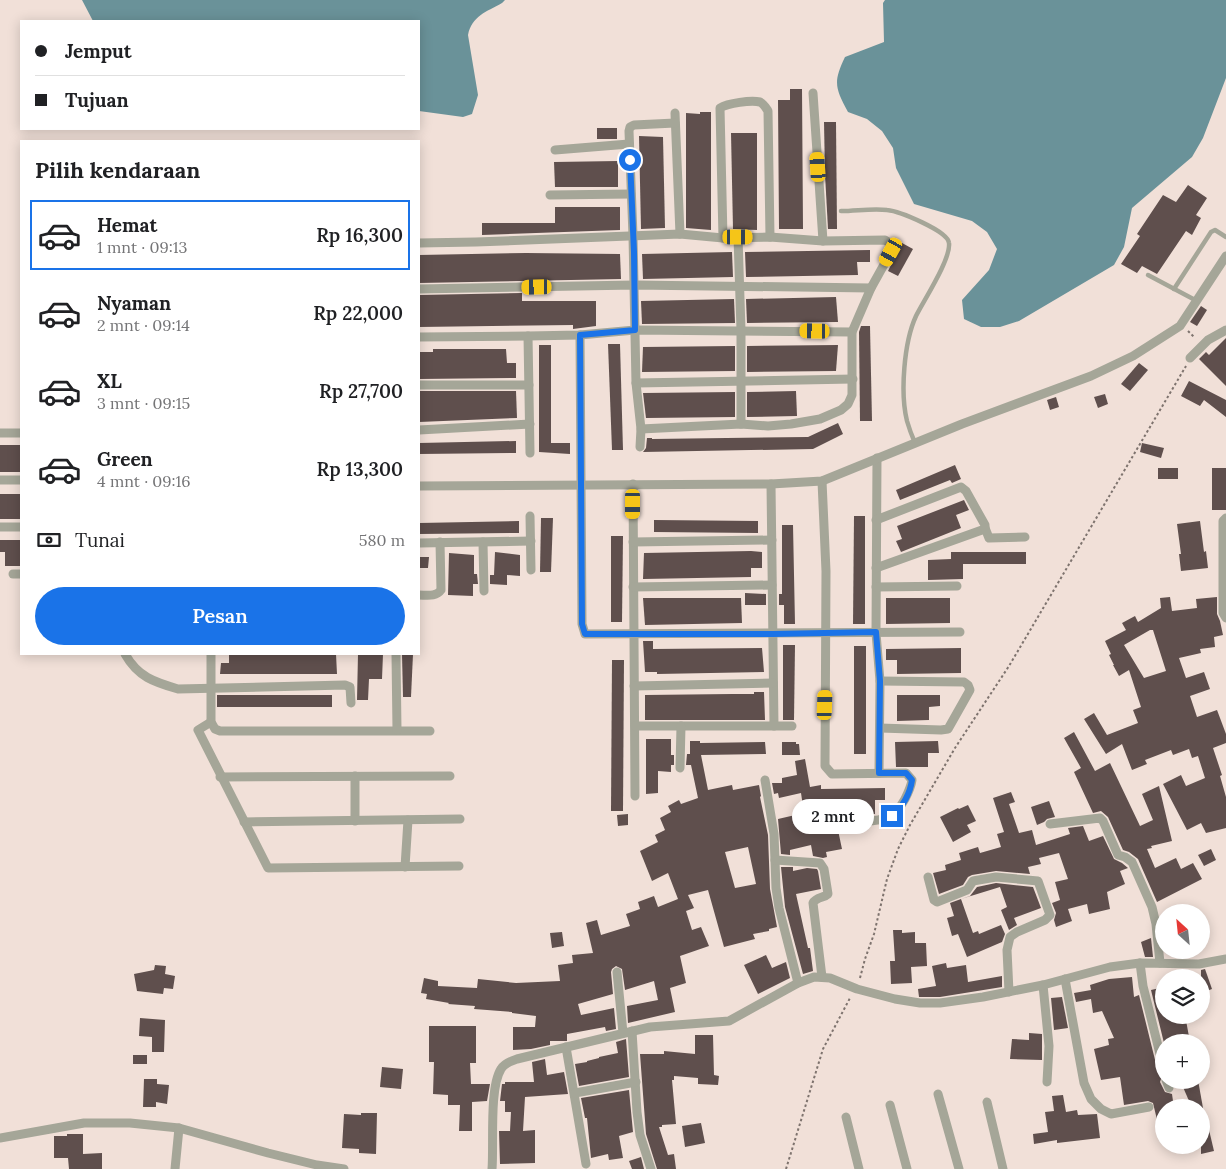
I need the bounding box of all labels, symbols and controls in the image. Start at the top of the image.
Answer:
text: Jemput [65,39,132,63]
text: Tujuan [65,88,129,112]
route start [619,149,641,171]
car [809,152,826,182]
text: Pilih kendaraan [35,156,200,184]
icon: car [37,213,82,258]
text: Hemat [97,213,157,237]
text: Rp 16,300 [316,223,403,247]
car [723,230,753,245]
car [877,235,904,269]
text: 1 mnt · 09:13 [97,237,187,257]
car [521,279,552,295]
icon: car [37,291,82,336]
text: Nyaman [97,291,171,315]
text: Rp 22,000 [313,301,403,325]
text: 2 mnt · 09:14 [97,315,190,335]
car [799,323,830,339]
icon: car [37,369,82,414]
text: XL [97,369,122,393]
text: Rp 27,700 [319,379,403,403]
text: 3 mnt · 09:15 [97,393,190,413]
icon: car [37,447,82,492]
text: Green [97,447,153,471]
text: Rp 13,300 [317,457,403,481]
text: 4 mnt · 09:16 [97,471,191,491]
car [625,489,640,519]
icon: cash [35,526,63,554]
text: Tunai [75,528,125,552]
text: 580 m [359,530,405,550]
button: Pesan [35,587,405,645]
car [816,690,833,720]
callout: 2 mnt [792,798,874,834]
route end [881,805,903,827]
text: 2 mnt [811,806,855,826]
north arrow [1155,904,1210,959]
map controls [1155,904,1210,1154]
button: layers [1155,969,1210,1024]
button: + [1155,1034,1210,1089]
button: − [1155,1099,1210,1154]

